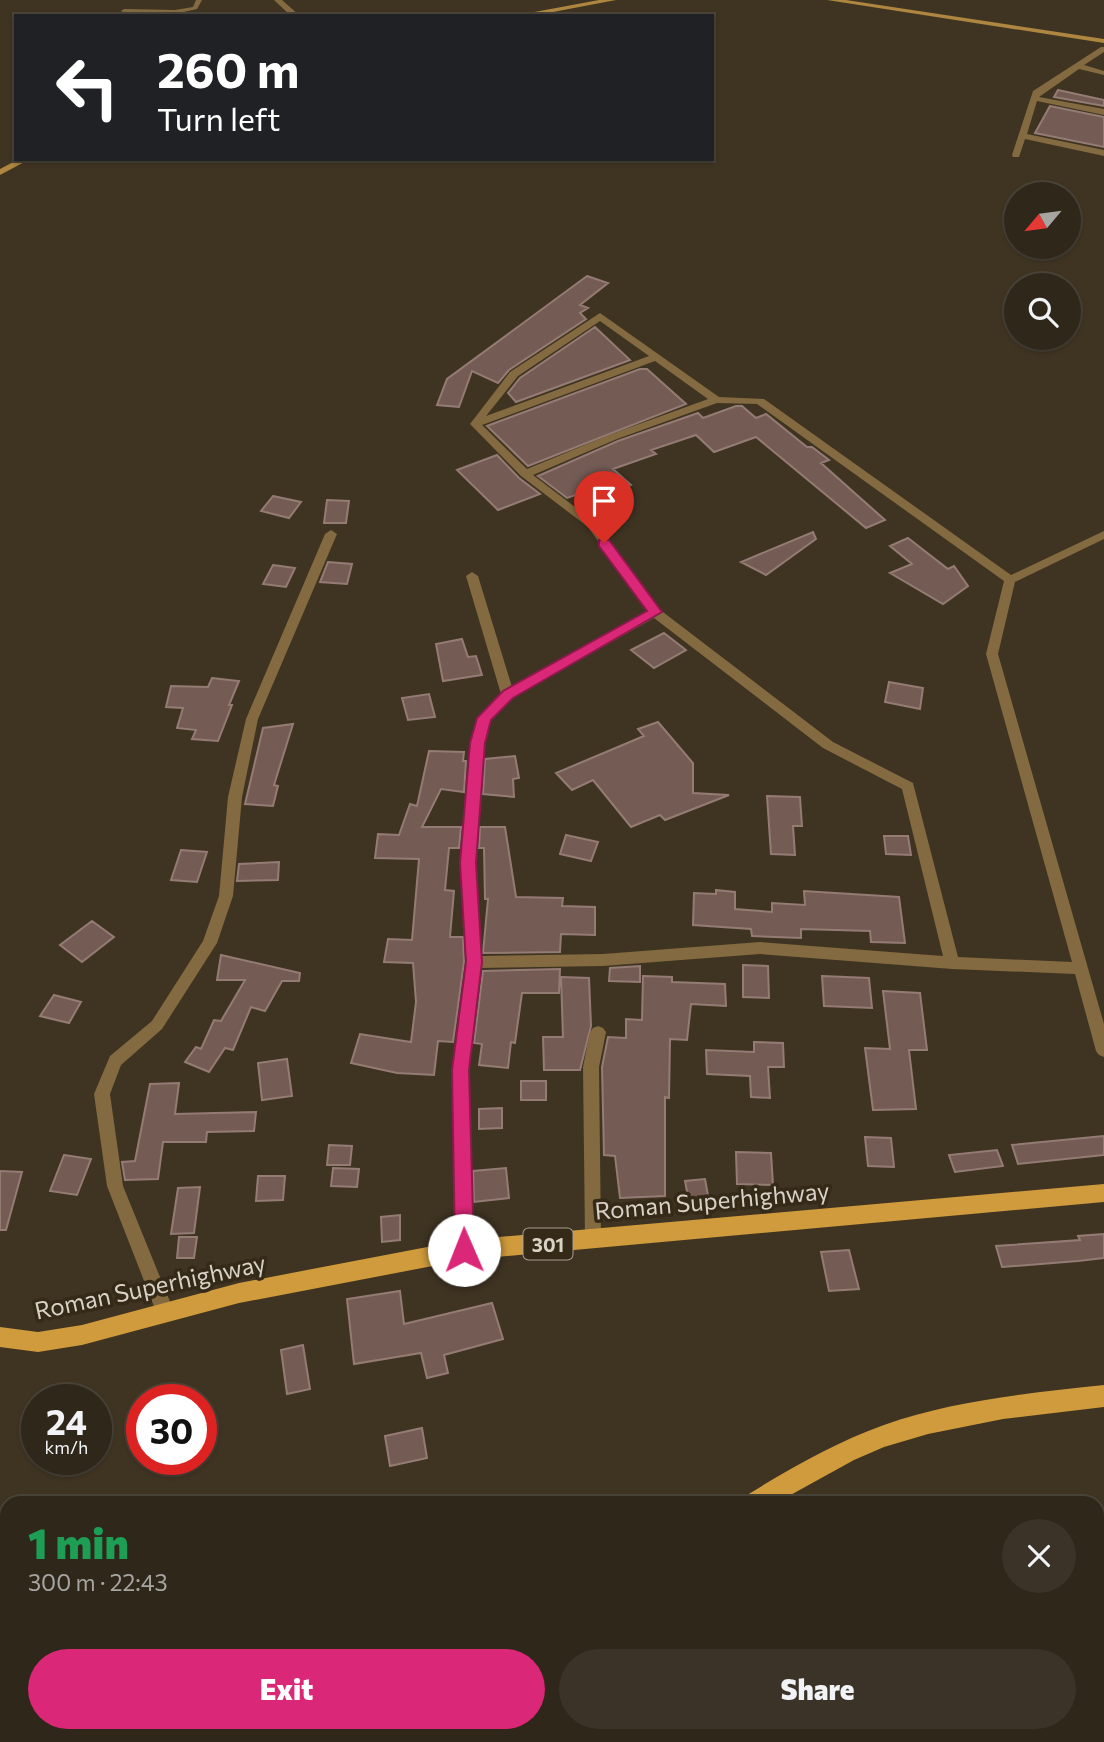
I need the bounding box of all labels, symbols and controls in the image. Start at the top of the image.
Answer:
text: 260 m [157,38,299,98]
icon: left [42,42,133,133]
text: Turn left [157,98,281,138]
north arrow [1004,182,1082,259]
map controls [1004,182,1081,350]
button: search [1004,273,1081,350]
pin [574,471,634,543]
icon: arrive [585,482,623,520]
street label: Roman Superhighway [593,1175,831,1225]
position arrow [427,1213,501,1287]
road number: 301 [524,1228,572,1260]
street label: Roman Superhighway [32,1247,268,1325]
speed limit sign: 30 [126,1384,217,1475]
text: 24 [46,1399,87,1442]
text: km/h [45,1436,88,1458]
text: 1 min [28,1516,129,1568]
button: close [1002,1519,1076,1593]
text: 300 m · 22:43 [28,1568,168,1596]
button: Exit [28,1649,545,1729]
button: Share [559,1649,1076,1729]

